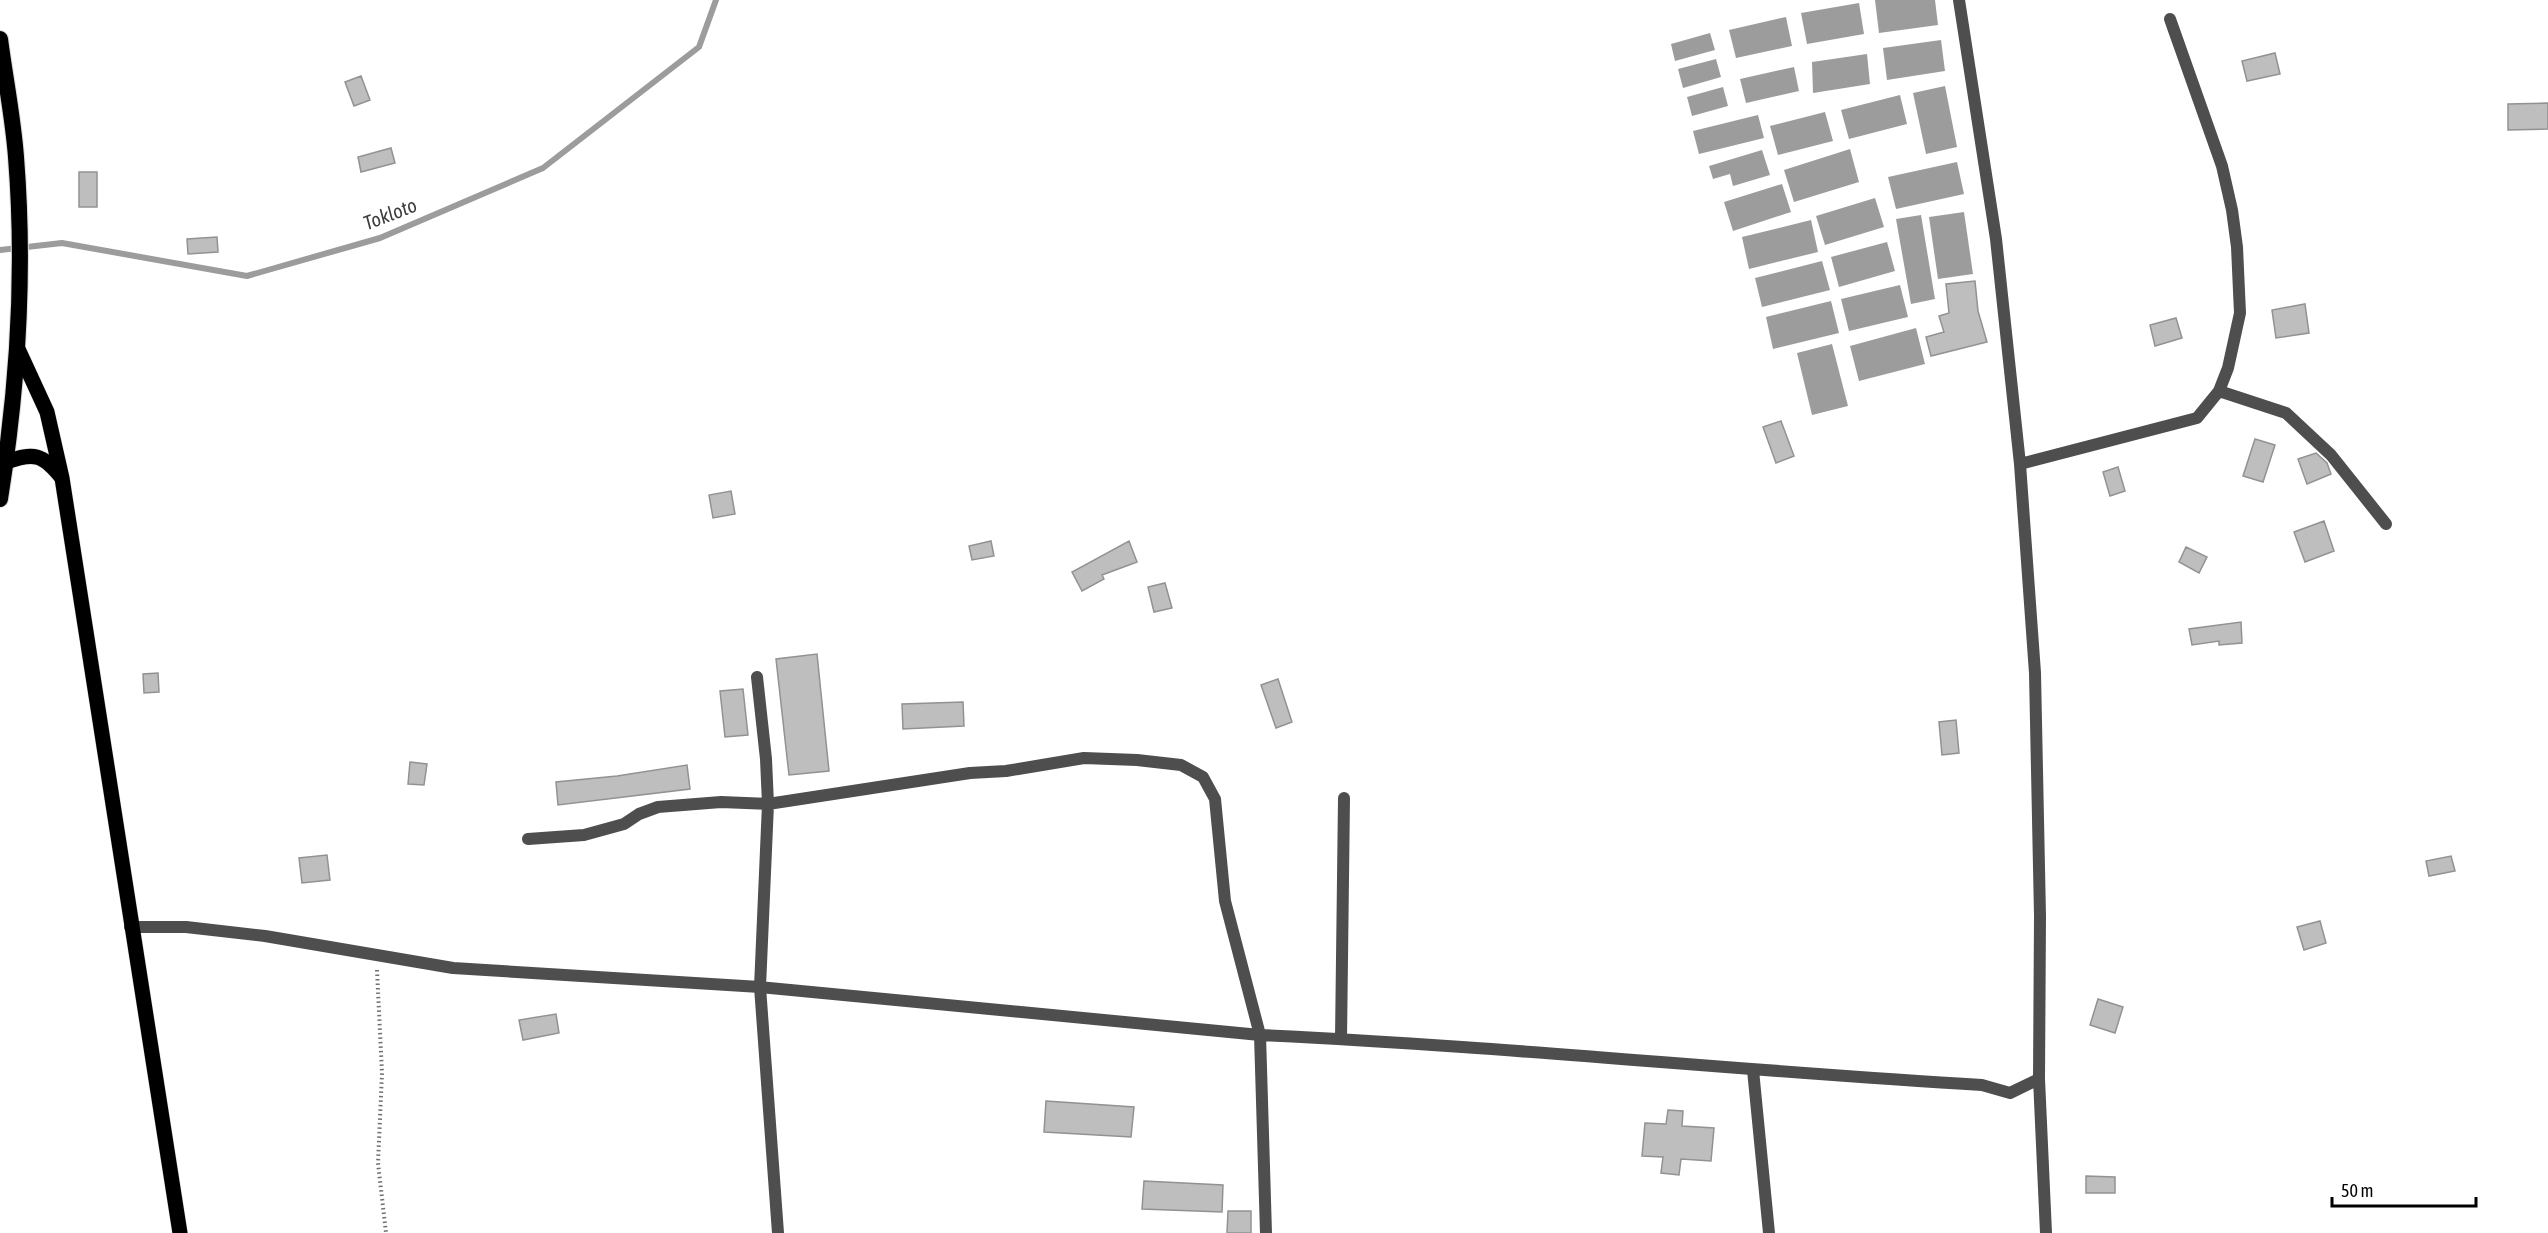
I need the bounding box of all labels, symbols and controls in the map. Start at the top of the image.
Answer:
water label: Tokloto [360,193,420,234]
scale bar [2332,1170,2476,1208]
text: 50 m [2341,1180,2373,1201]

